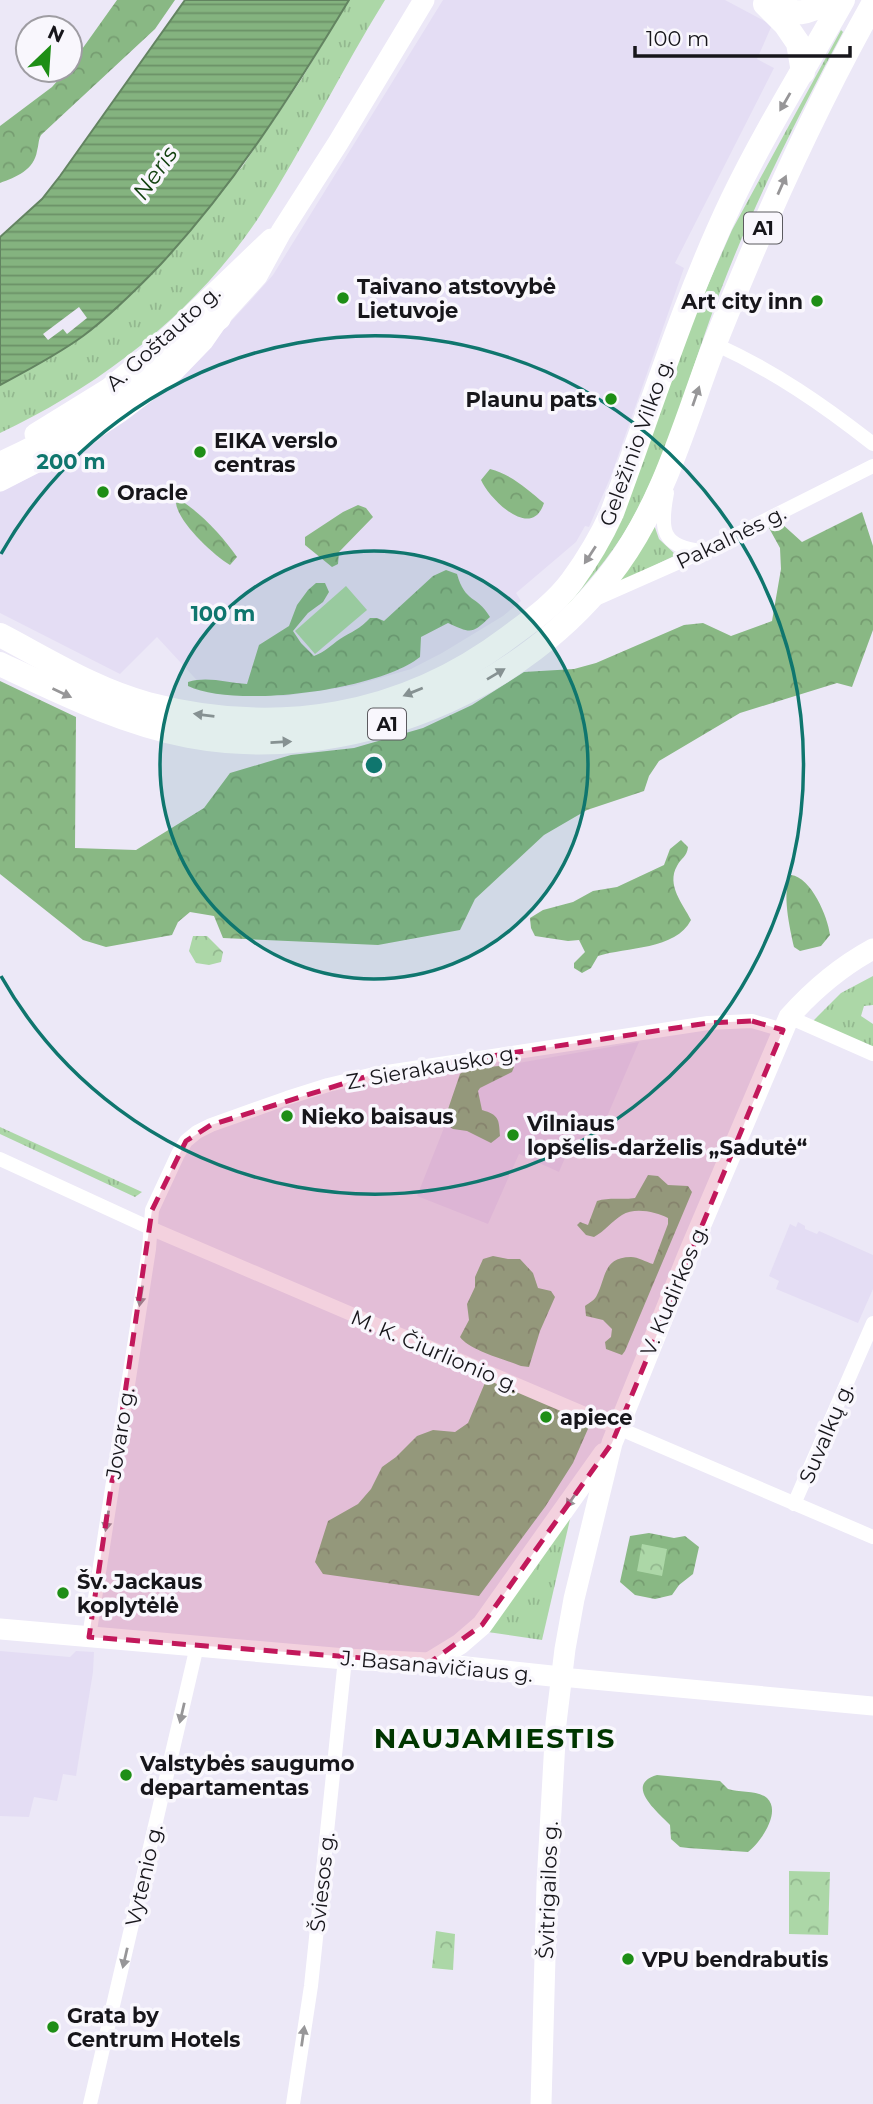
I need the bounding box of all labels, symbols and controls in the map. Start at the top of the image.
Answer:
north arrow [14,14,84,84]
scale bar [635,14,850,58]
text: N [44,20,68,48]
text: 100 m [646,26,709,51]
one-way arrow [779,92,791,111]
water label: Neris [127,141,183,205]
one-way arrow [776,175,788,195]
road number: A1 [744,212,782,244]
place label: Taivano atstovybė Lietuvoje [357,274,556,323]
street label: A. Goštauto g. [101,280,225,396]
place label: Art city inn [680,289,803,314]
marker: Taivano atstovybė Lietuvoje [335,290,351,306]
marker: Art city inn [809,293,825,309]
street label: Geležinio Vilko g. [594,354,678,530]
one-way arrow [691,386,702,407]
place label: Plaunu pats [466,387,597,412]
marker: Plaunu pats [603,391,619,407]
place label: EIKA verslo centras [214,428,338,477]
marker: EIKA verslo centras [192,444,208,460]
text: 200 m [37,449,105,474]
place label: Oracle [117,480,188,505]
marker: Oracle [95,484,111,500]
street label: Pakalnės g. [672,500,790,574]
one-way arrow [583,545,596,564]
text: 100 m [191,601,255,626]
one-way arrow [486,668,505,681]
one-way arrow [403,686,423,698]
one-way arrow [52,687,72,699]
road number: A1 [368,708,406,740]
one-way arrow [192,710,214,721]
one-way arrow [271,737,293,748]
centre of rings [362,753,386,777]
street label: Z. Sierakausko g. [344,1040,520,1094]
place label: Nieko baisaus [301,1104,454,1129]
marker: Nieko baisaus [279,1108,295,1124]
place label: Vilniaus lopšelis-darželis „Sadutė“ [526,1111,807,1160]
marker: Vilniaus lopšelis-darželis „Sadutė“ [505,1127,521,1143]
street label: V. Kudirkos g. [635,1220,713,1360]
one-way arrow [135,1285,146,1307]
street label: M. K. Čiurlionio g. [347,1304,523,1398]
street label: Suvalkų g. [794,1379,858,1487]
street label: Jovaro g. [100,1385,140,1482]
place label: apiece [560,1405,633,1430]
marker: apiece [538,1409,554,1425]
one-way arrow [565,1490,579,1508]
one-way arrow [101,1510,112,1532]
place label: Šv. Jackaus koplytėlė [77,1569,202,1618]
marker: Šv. Jackaus koplytėlė [55,1585,71,1601]
street label: J. Basanavičiaus g. [339,1645,534,1687]
one-way arrow [176,1702,187,1724]
district label: NAUJAMIESTIS [374,1721,616,1755]
place label: Valstybės saugumo departamentas [139,1751,355,1800]
marker: Valstybės saugumo departamentas [118,1767,134,1783]
street label: Vytenio g. [120,1821,168,1929]
street label: Švitrigailos g. [533,1821,563,1959]
street label: Šviesos g. [304,1831,340,1933]
one-way arrow [119,1947,130,1969]
place label: VPU bendrabutis [641,1947,829,1972]
marker: VPU bendrabutis [620,1951,636,1967]
place label: Grata by Centrum Hotels [67,2003,240,2052]
marker: Grata by Centrum Hotels [45,2019,61,2035]
one-way arrow [298,2025,309,2047]

